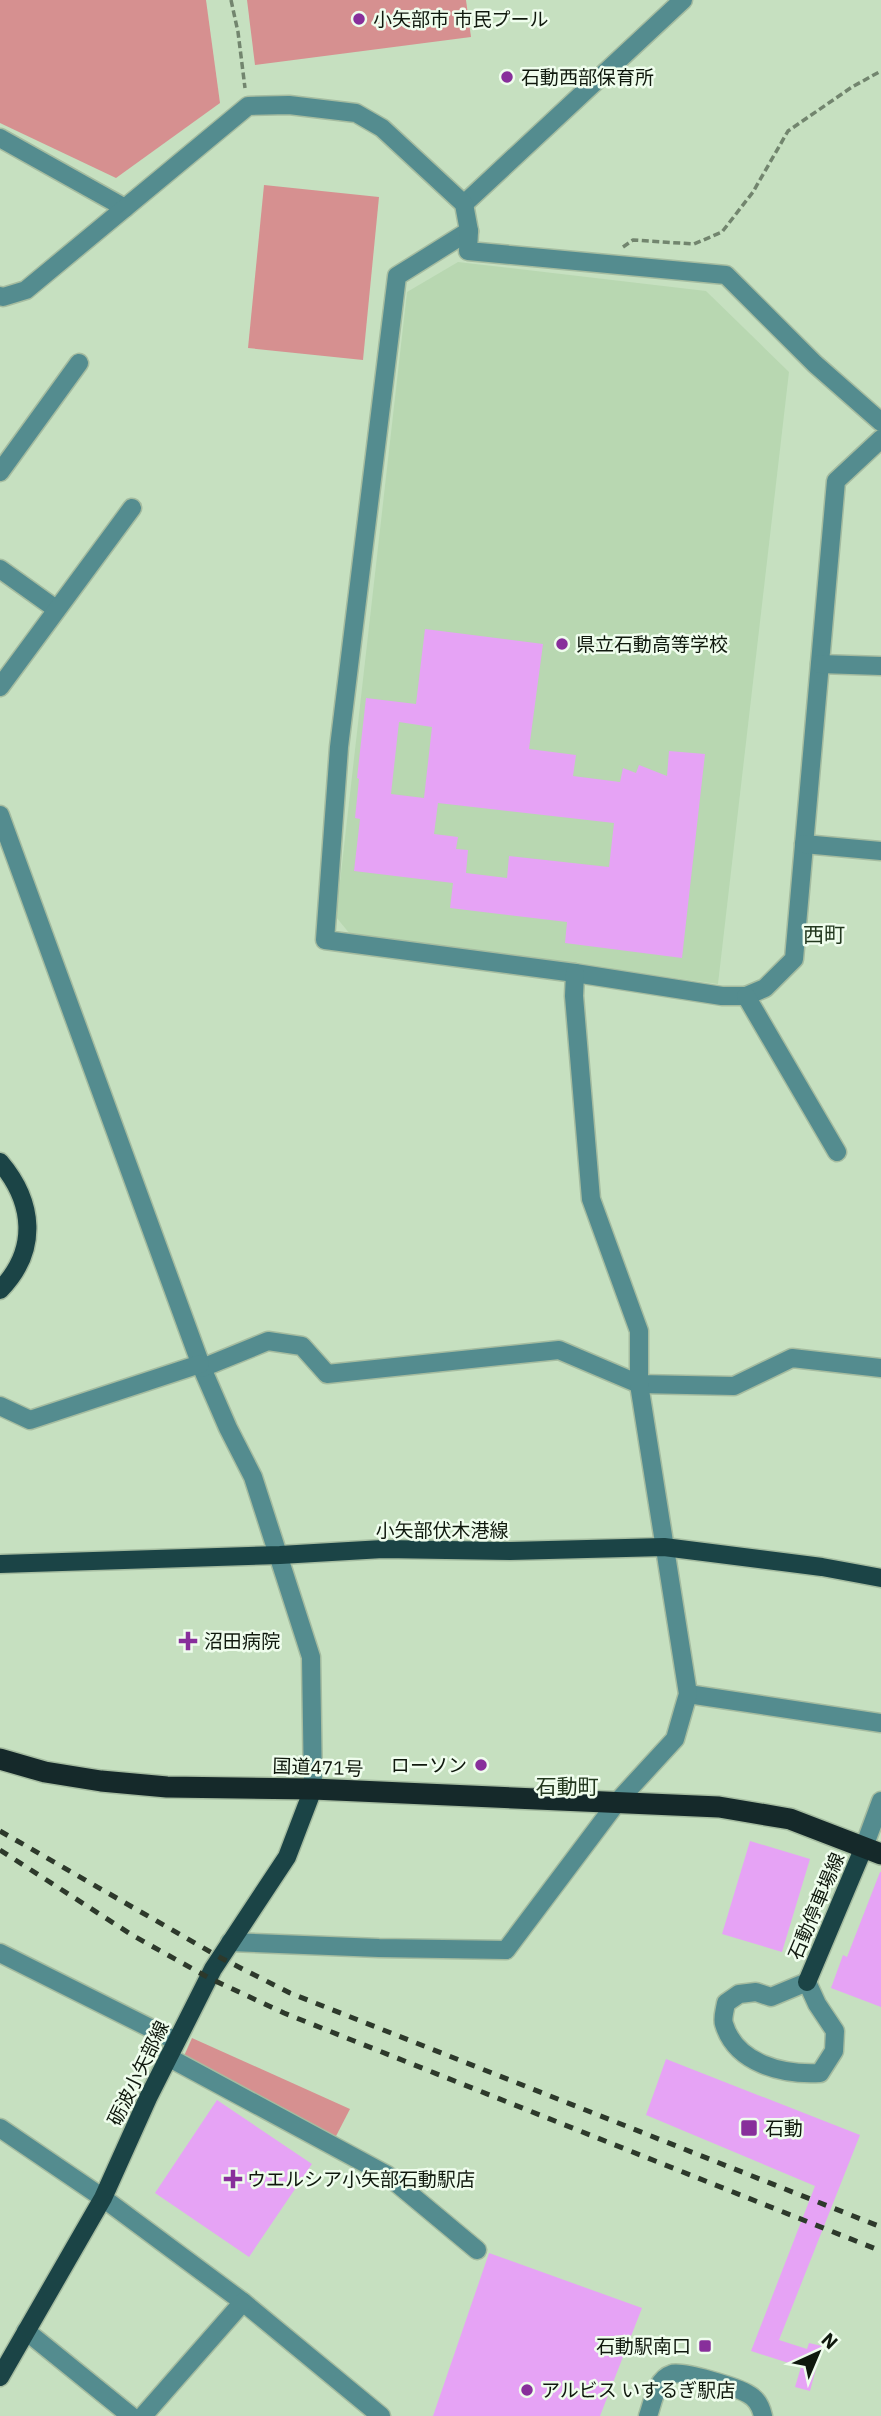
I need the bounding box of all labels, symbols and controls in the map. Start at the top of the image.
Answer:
place label: 小矢部市 市民プール [373,7,549,31]
marker: 小矢部市 市民プール [351,11,367,27]
place label: 石動西部保育所 [521,65,654,89]
marker: 石動西部保育所 [499,69,515,85]
place label: 県立石動高等学校 [576,632,728,656]
marker: 県立石動高等学校 [554,636,570,652]
district label: 西町 [803,920,845,948]
street label: 小矢部伏木港線 [375,1518,509,1542]
place label: 沼田病院 [204,1629,280,1653]
marker: 沼田病院 [178,1631,198,1651]
street label: 国道471号 [272,1753,364,1781]
place label: ローソン [391,1753,467,1777]
marker: ローソン [473,1757,489,1773]
district label: 石動町 [536,1772,599,1800]
street label: 石動停車場線 [783,1849,849,1963]
street label: 砺波小矢部線 [102,2017,174,2129]
place label: 石動 [765,2116,803,2140]
marker: 石動 [739,2118,759,2138]
place label: ウエルシア小矢部石動駅店 [247,2167,475,2191]
marker: ウエルシア小矢部石動駅店 [225,2171,241,2187]
north arrow [783,2318,853,2388]
text: N [817,2327,843,2354]
place label: 石動駅南口 [596,2334,691,2358]
marker: 石動駅南口 [697,2338,713,2354]
place label: アルビス いするぎ駅店 [541,2378,735,2402]
marker: アルビス いするぎ駅店 [519,2382,535,2398]

